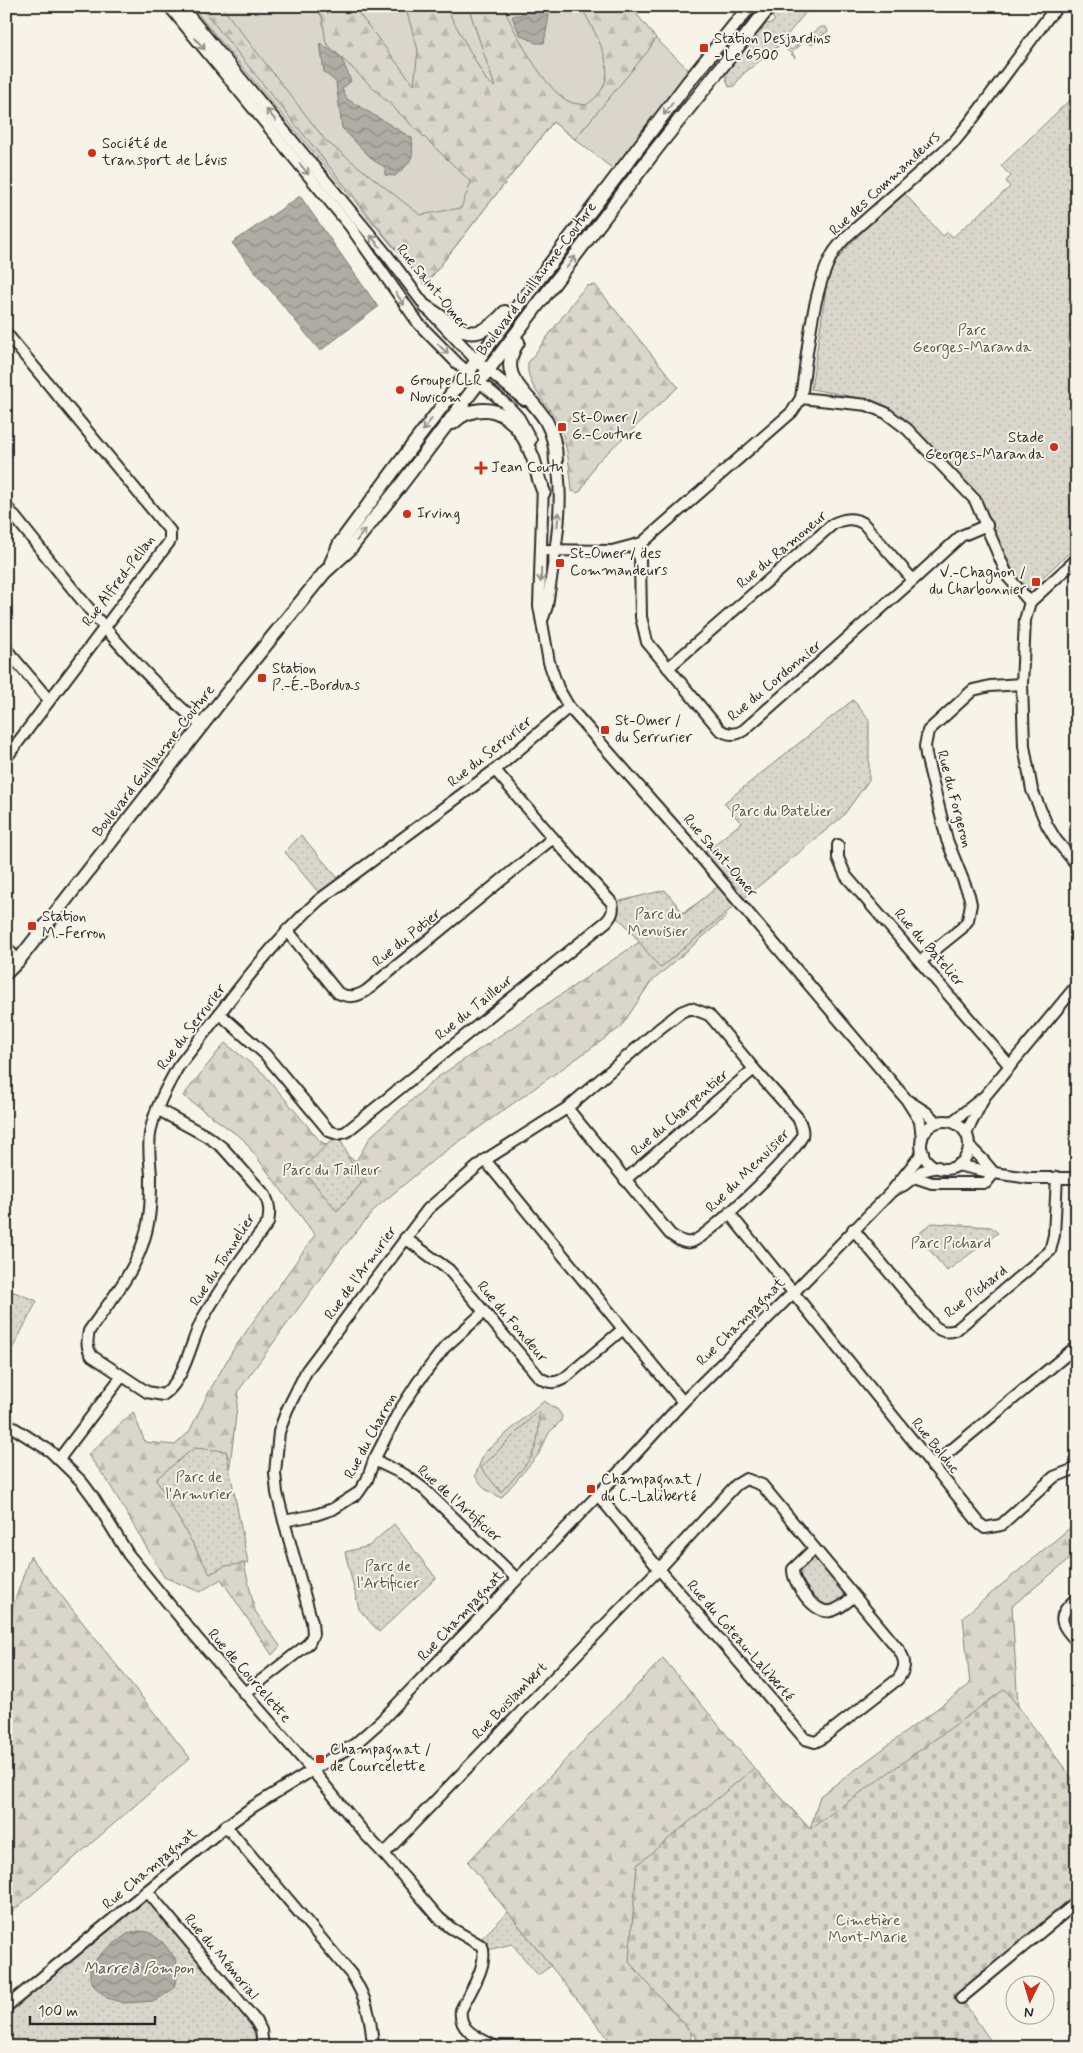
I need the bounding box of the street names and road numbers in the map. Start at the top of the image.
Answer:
street label: Rue des Commandeurs [825,127,945,241]
street label: Boulevard Guillaume-Couture [472,198,602,360]
street label: Rue Saint-Omer [391,240,473,334]
street label: Rue du Ramoneur [733,506,832,594]
street label: Rue Alfred-Pellan [78,531,160,631]
street label: Rue du Cordonnier [724,636,826,726]
street label: Boulevard Guillaume-Couture [88,681,220,841]
street label: Rue du Serrurier [444,712,536,792]
street label: Rue du Forgeron [931,748,977,850]
street label: Rue Saint-Omer [678,810,762,902]
street label: Rue du Potier [369,904,445,972]
street label: Rue du Batelier [889,904,969,992]
street label: Rue du Tailleur [431,970,517,1045]
street label: Rue du Serrurier [153,980,231,1074]
street label: Rue du Charpentier [627,1065,733,1161]
street label: Rue du Menuisier [702,1124,795,1217]
street label: Rue du Tonnelier [185,1210,261,1310]
street label: Rue de l'Armurier [320,1222,402,1324]
street label: Rue Pichard [940,1261,1012,1323]
street label: Rue Champagnat [692,1273,791,1371]
street label: Rue du Fondeur [472,1277,553,1368]
street label: Rue du Charron [340,1389,402,1483]
street label: Rue Bolduc [906,1414,964,1478]
street label: Rue de l'Artificier [413,1461,506,1548]
street label: Rue Champagnat [414,1566,509,1667]
street label: Rue du Coteau-Laliberté [682,1576,799,1706]
street label: Rue de Courcelette [203,1625,295,1727]
street label: Rue Boislambert [468,1658,552,1744]
street label: Rue Champagnat [98,1823,202,1915]
street label: Rue du Mémorial [179,1910,263,2004]

